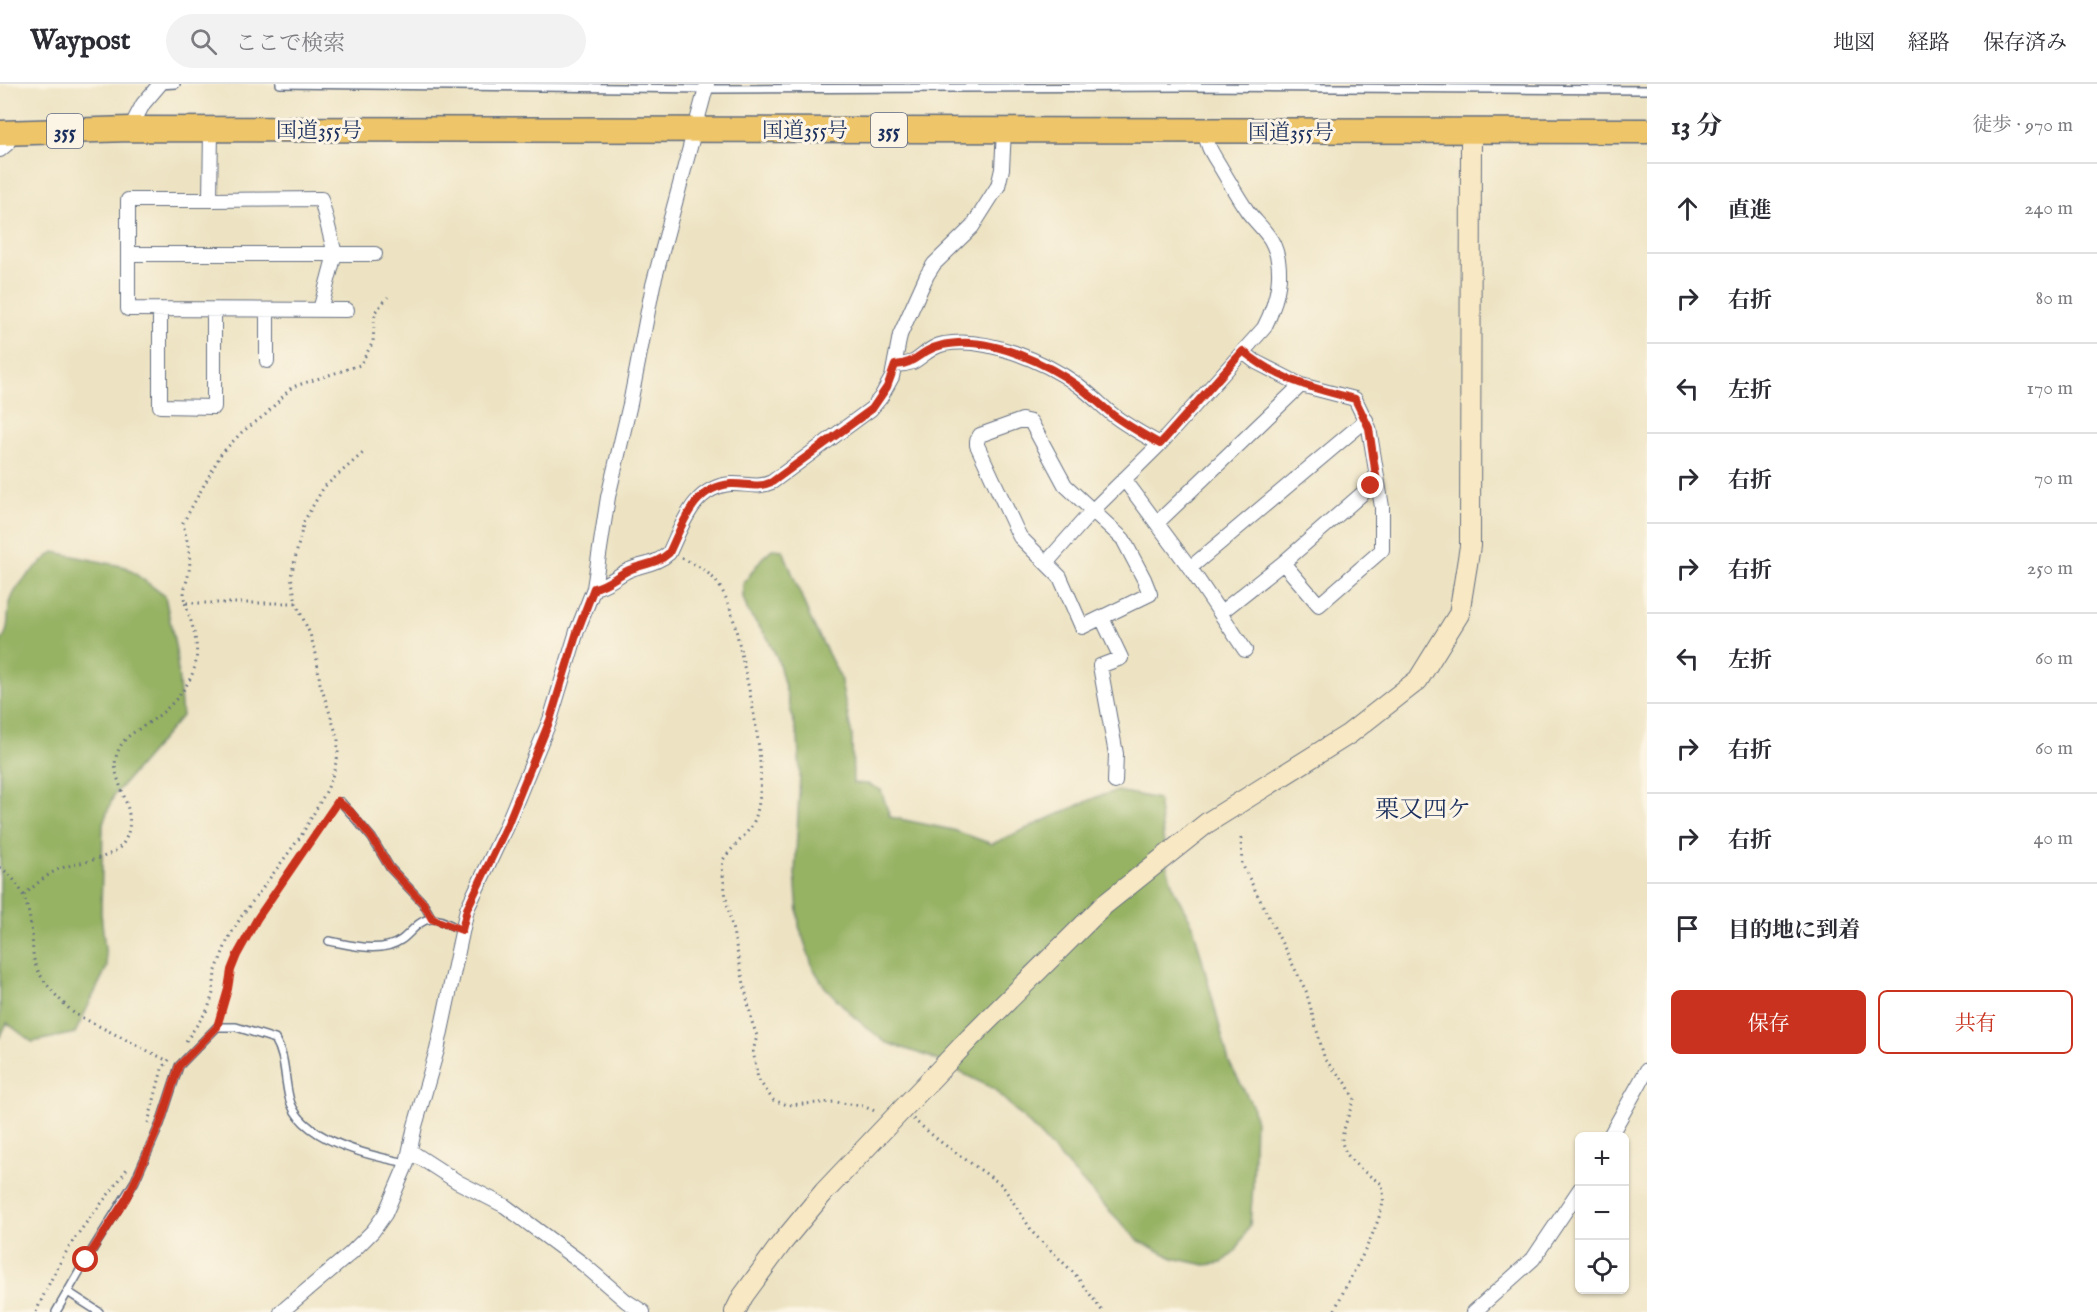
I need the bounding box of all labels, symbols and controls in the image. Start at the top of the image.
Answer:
search box [166,14,586,68]
text: Waypost [30,24,130,59]
icon: search [187,25,220,58]
text: ここで検索 [235,30,345,58]
text: 地図 [1833,30,1875,57]
text: 経路 [1908,30,1950,57]
text: 保存済み [1983,30,2067,57]
text: 13 分 [1671,110,1722,143]
road number: 355 [871,113,907,147]
text: 徒歩 · 970 m [1972,113,2073,138]
road number: 355 [47,114,83,148]
street label: 国道355号 [276,118,362,145]
street label: 国道355号 [762,118,848,145]
street label: 国道355号 [1248,120,1334,147]
icon: ahead [1671,192,1704,225]
text: 240 m [2024,196,2073,221]
text: 直進 [1728,197,1772,225]
icon: right [1671,282,1704,315]
text: 80 m [2036,286,2073,311]
text: 右折 [1728,287,1772,315]
icon: left [1671,372,1704,405]
text: 170 m [2027,376,2073,401]
text: 左折 [1728,377,1772,405]
icon: right [1671,462,1704,495]
text: 70 m [2034,466,2073,491]
text: 右折 [1728,467,1772,495]
route end [1357,472,1383,498]
icon: right [1671,552,1704,585]
text: 250 m [2027,556,2073,581]
text: 右折 [1728,557,1772,585]
icon: left [1671,642,1704,675]
text: 60 m [2035,646,2073,671]
text: 左折 [1728,647,1772,675]
icon: right [1671,732,1704,765]
text: 60 m [2035,736,2073,761]
text: 右折 [1728,737,1772,765]
district label: 栗又四ケ [1375,795,1471,826]
icon: right [1671,822,1704,855]
text: 40 m [2034,826,2073,851]
text: 右折 [1728,827,1772,855]
icon: arrive [1671,912,1704,945]
text: 目的地に到着 [1728,917,1860,945]
button: 保存 [1671,990,1866,1054]
button: 共有 [1878,990,2073,1054]
map controls [1575,1132,1629,1294]
button: + [1575,1132,1629,1186]
button: − [1575,1186,1629,1240]
button: locate [1575,1240,1629,1294]
route start [72,1246,98,1272]

